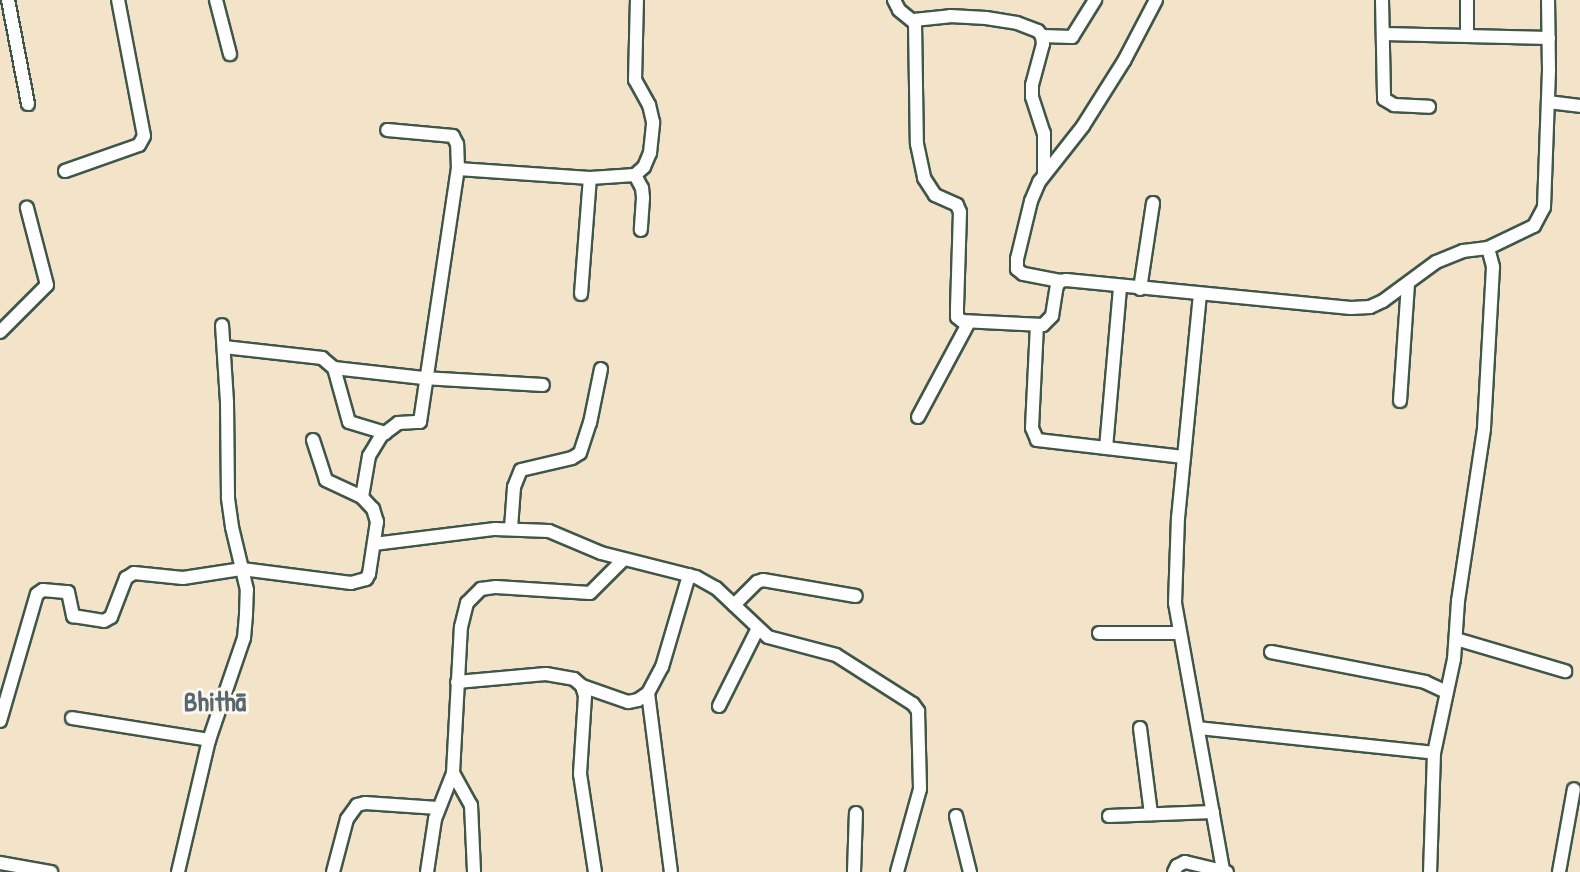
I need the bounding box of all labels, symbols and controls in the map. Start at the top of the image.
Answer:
district label: Bhithā [184,686,246,718]

